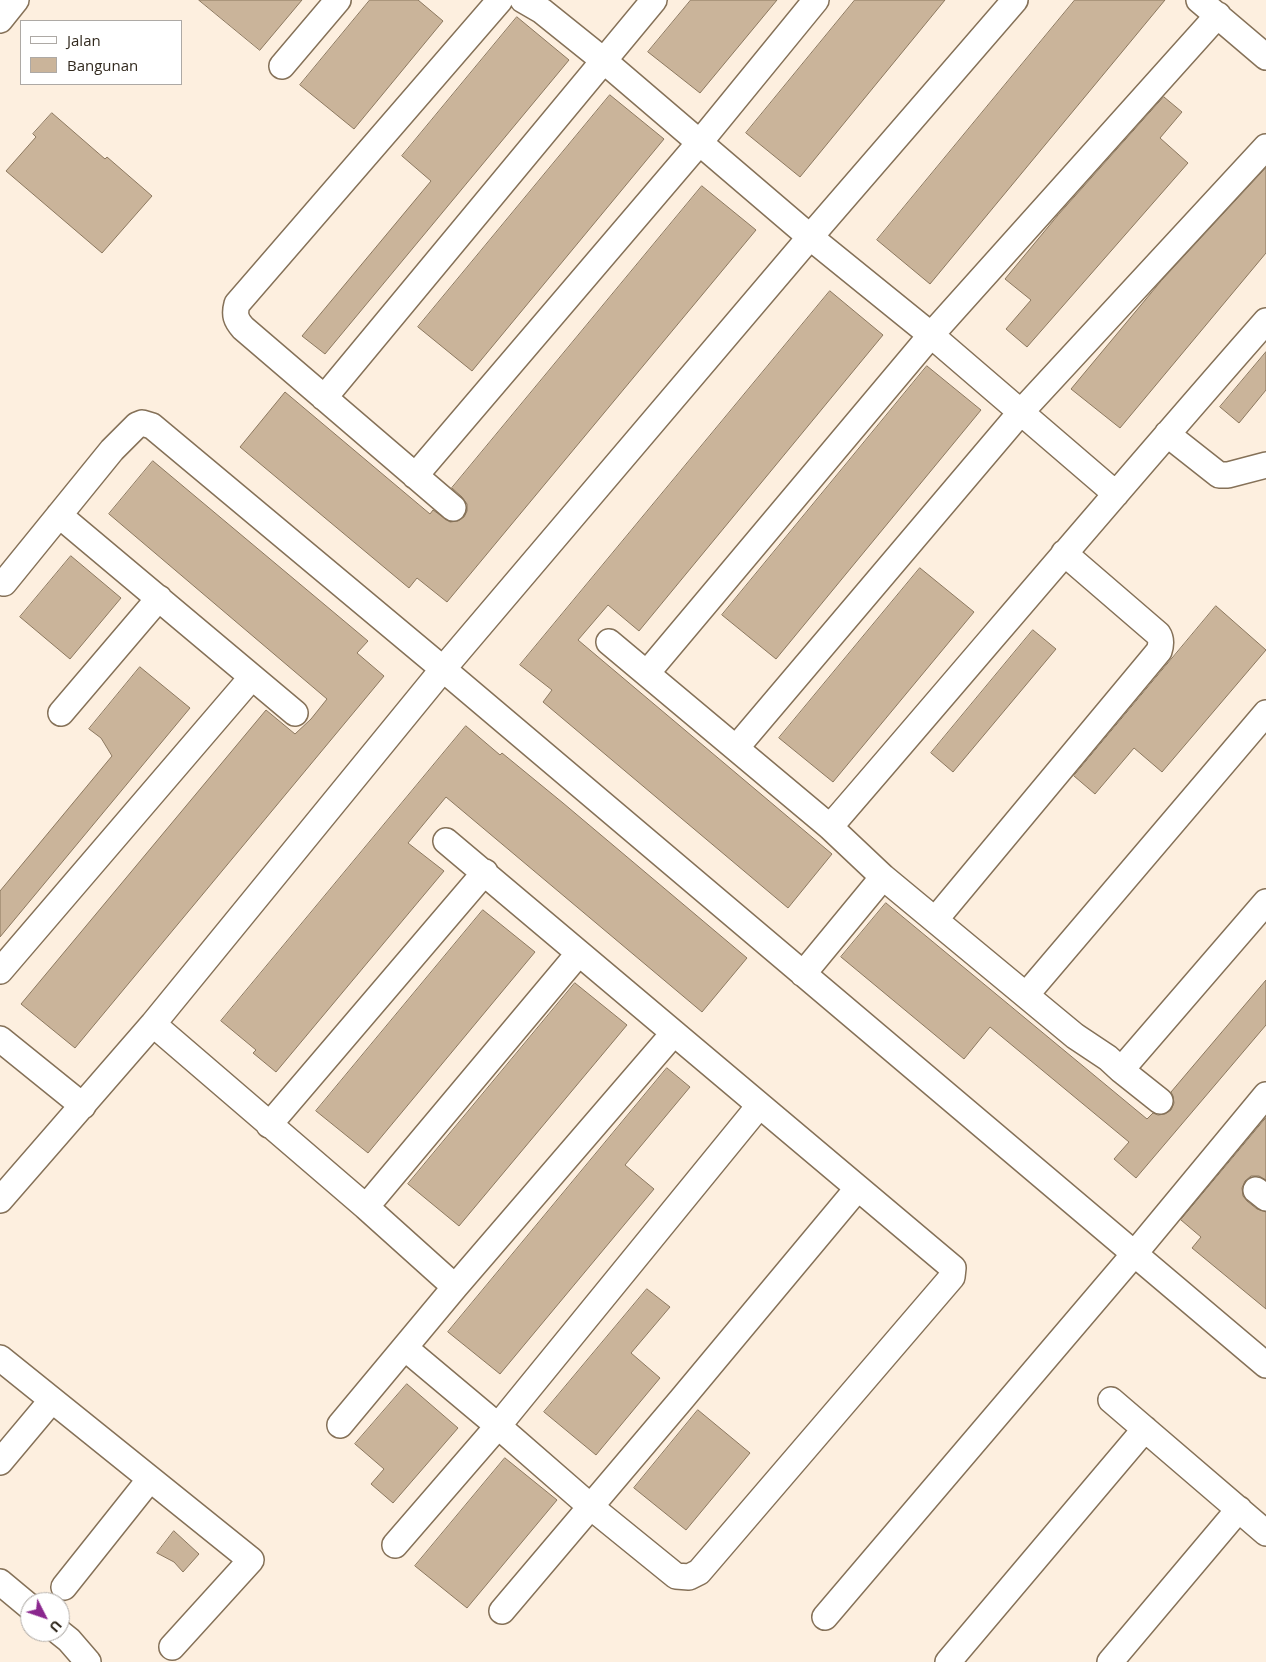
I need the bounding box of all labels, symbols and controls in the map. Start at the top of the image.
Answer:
legend [20,20,182,85]
text: Jalan [67,30,101,50]
text: Bangunan [67,55,138,75]
north arrow [20,1592,70,1642]
text: U [45,1616,67,1637]

